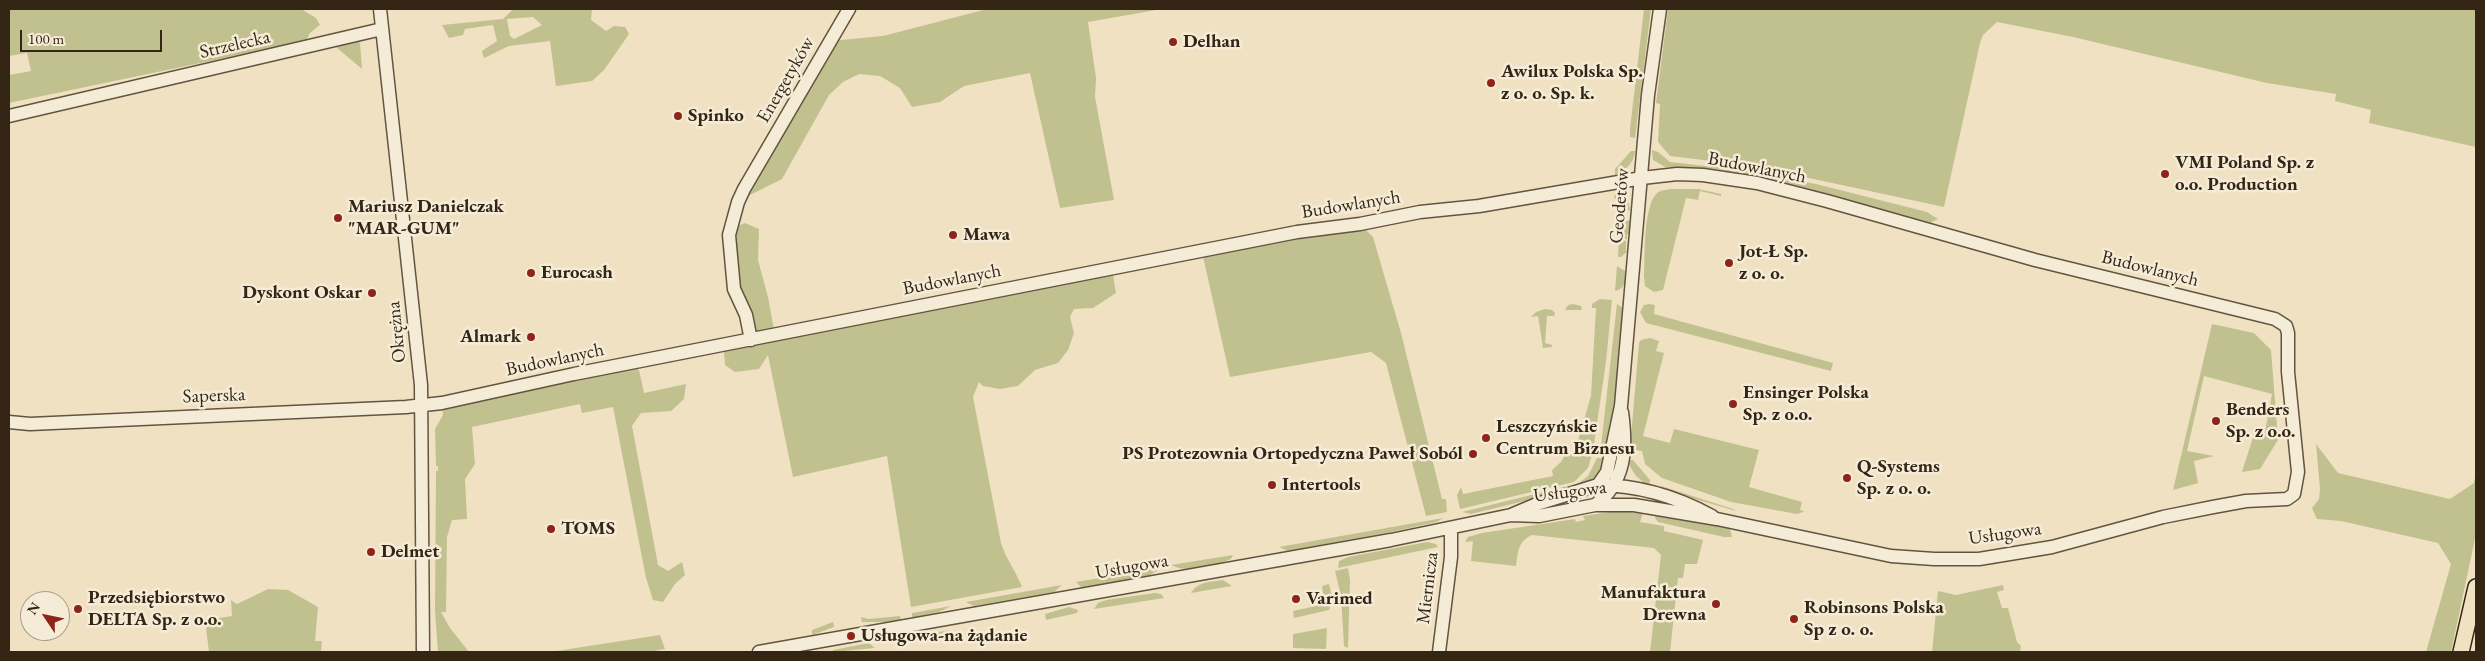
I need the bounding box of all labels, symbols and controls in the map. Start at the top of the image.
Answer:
scale bar [22,20,165,52]
street label: Strzelecka [197,26,273,64]
text: 100 m [28,29,64,48]
place label: Delhan [1183,31,1241,53]
street label: Energetyków [752,33,820,127]
marker: Delhan [1167,36,1179,48]
place label: Awilux Polska Sp. z o. o. Sp. k. [1501,61,1643,105]
marker: Awilux Polska Sp. z o. o. Sp. k. [1485,77,1497,89]
place label: Spinko [688,105,744,127]
marker: Spinko [672,110,684,122]
street label: Budowlanych [1706,147,1808,189]
place label: VMI Poland Sp. z o.o. Production [2175,152,2314,196]
street label: Geodetów [1605,167,1635,245]
marker: VMI Poland Sp. z o.o. Production [2159,168,2171,180]
street label: Budowlanych [1300,186,1402,224]
place label: Mariusz Danielczak "MAR-GUM" [348,196,504,240]
marker: Mariusz Danielczak "MAR-GUM" [332,212,344,224]
place label: Mawa [963,224,1010,246]
marker: Mawa [947,229,959,241]
place label: Jot-Ł Sp. z o. o. [1739,241,1808,285]
street label: Budowlanych [2099,246,2201,292]
marker: Jot-Ł Sp. z o. o. [1723,257,1735,269]
street label: Budowlanych [901,259,1003,301]
place label: Eurocash [541,262,613,284]
marker: Eurocash [525,267,537,279]
place label: Dyskont Oskar [242,282,362,304]
marker: Dyskont Oskar [366,287,378,299]
street label: Okrężna [382,300,412,364]
place label: Almark [460,326,521,348]
marker: Almark [525,331,537,343]
street label: Budowlanych [504,338,606,382]
place label: Ensinger Polska Sp. z o.o. [1743,382,1869,426]
street label: Saperska [182,384,246,408]
marker: Ensinger Polska Sp. z o.o. [1727,398,1739,410]
place label: Benders Sp. z o.o. [2226,399,2295,443]
marker: Benders Sp. z o.o. [2210,415,2222,427]
place label: Leszczyńskie Centrum Biznesu [1496,416,1635,460]
marker: Leszczyńskie Centrum Biznesu [1480,432,1492,444]
place label: PS Protezownia Ortopedyczna Paweł Soból [1122,443,1463,465]
marker: PS Protezownia Ortopedyczna Paweł Soból [1467,448,1479,460]
place label: Q-Systems Sp. z o. o. [1857,456,1940,500]
marker: Q-Systems Sp. z o. o. [1841,472,1853,484]
place label: Intertools [1282,474,1360,496]
street label: Usługowa [1532,476,1608,508]
marker: Intertools [1266,479,1278,491]
place label: TOMS [561,518,615,540]
street label: Usługowa [1967,518,2043,550]
marker: TOMS [545,523,557,535]
place label: Delmet [381,541,439,563]
marker: Delmet [365,546,377,558]
street label: Usługowa [1094,549,1170,585]
street label: Miernicza [1412,551,1444,625]
place label: Manufaktura Drewna [1600,582,1706,626]
place label: Przedsiębiorstwo DELTA Sp. z o.o. [88,587,225,631]
place label: Varimed [1306,588,1373,610]
north arrow [20,591,70,641]
marker: Varimed [1290,593,1302,605]
place label: Robinsons Polska Sp z o. o. [1804,597,1944,641]
text: N [23,598,44,618]
marker: Manufaktura Drewna [1710,598,1722,610]
marker: Przedsiębiorstwo DELTA Sp. z o.o. [72,603,84,615]
marker: Robinsons Polska Sp z o. o. [1788,613,1800,625]
place label: Usługowa-na żądanie [861,625,1027,647]
marker: Usługowa-na żądanie [845,630,857,642]

